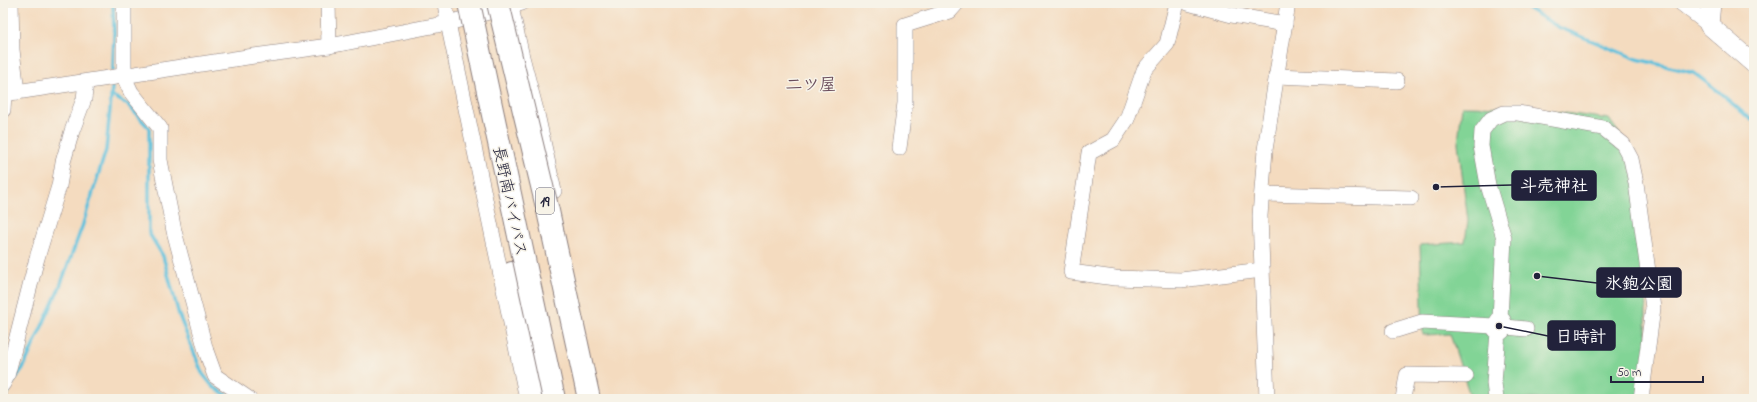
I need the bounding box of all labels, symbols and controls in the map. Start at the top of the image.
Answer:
district label: 二ツ屋 [786,73,837,98]
street label: 長野南バイパス [486,144,532,259]
callout: 斗売神社 [1512,171,1596,200]
text: 斗売神社 [1520,174,1588,199]
road number: 19 [536,188,554,214]
callout: 氷鉋公園 [1597,268,1681,297]
text: 氷鉋公園 [1605,272,1673,297]
callout: 日時計 [1548,321,1615,350]
text: 日時計 [1556,325,1607,350]
scale bar [1611,358,1703,384]
text: 50 m [1617,364,1641,382]

